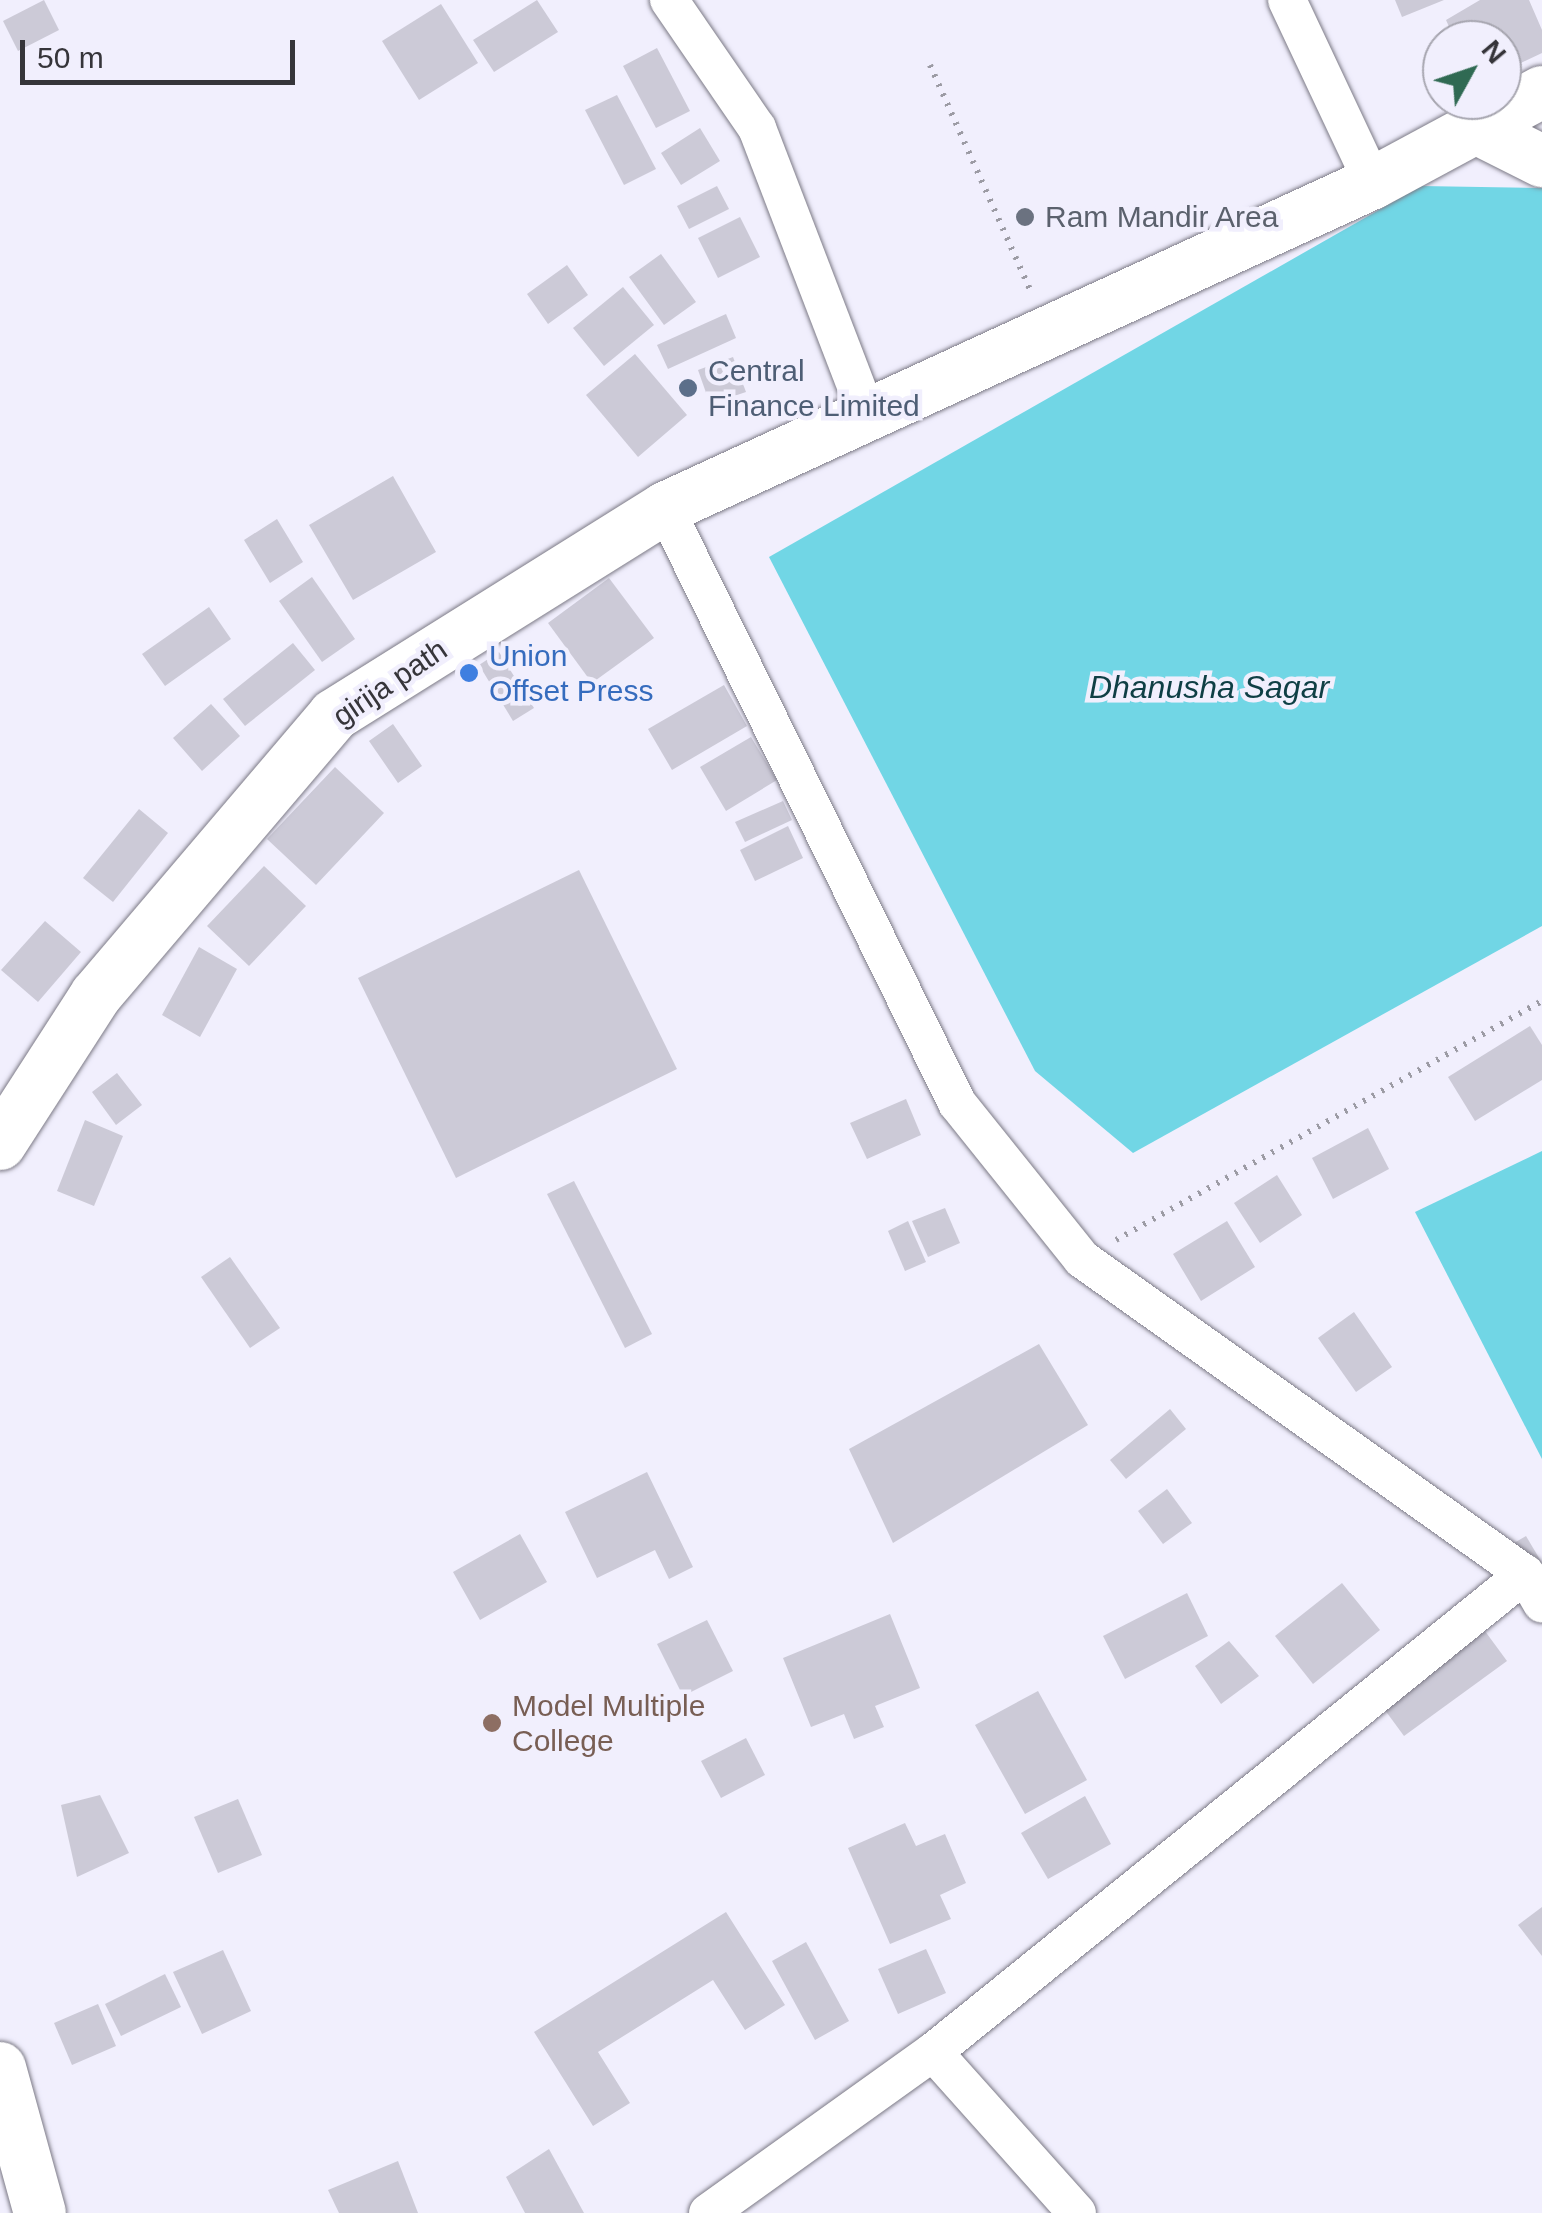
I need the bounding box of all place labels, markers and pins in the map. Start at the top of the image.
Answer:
place label: Ram Mandir Area [1045,199,1280,235]
marker: Ram Mandir Area [1014,206,1036,228]
place label: Central Finance Limited [708,353,920,424]
marker: Central Finance Limited [677,377,699,399]
place label: Union Offset Press [489,638,654,708]
marker: Union Offset Press [458,662,480,684]
place label: Model Multiple College [512,1688,705,1758]
marker: Model Multiple College [481,1712,503,1734]

